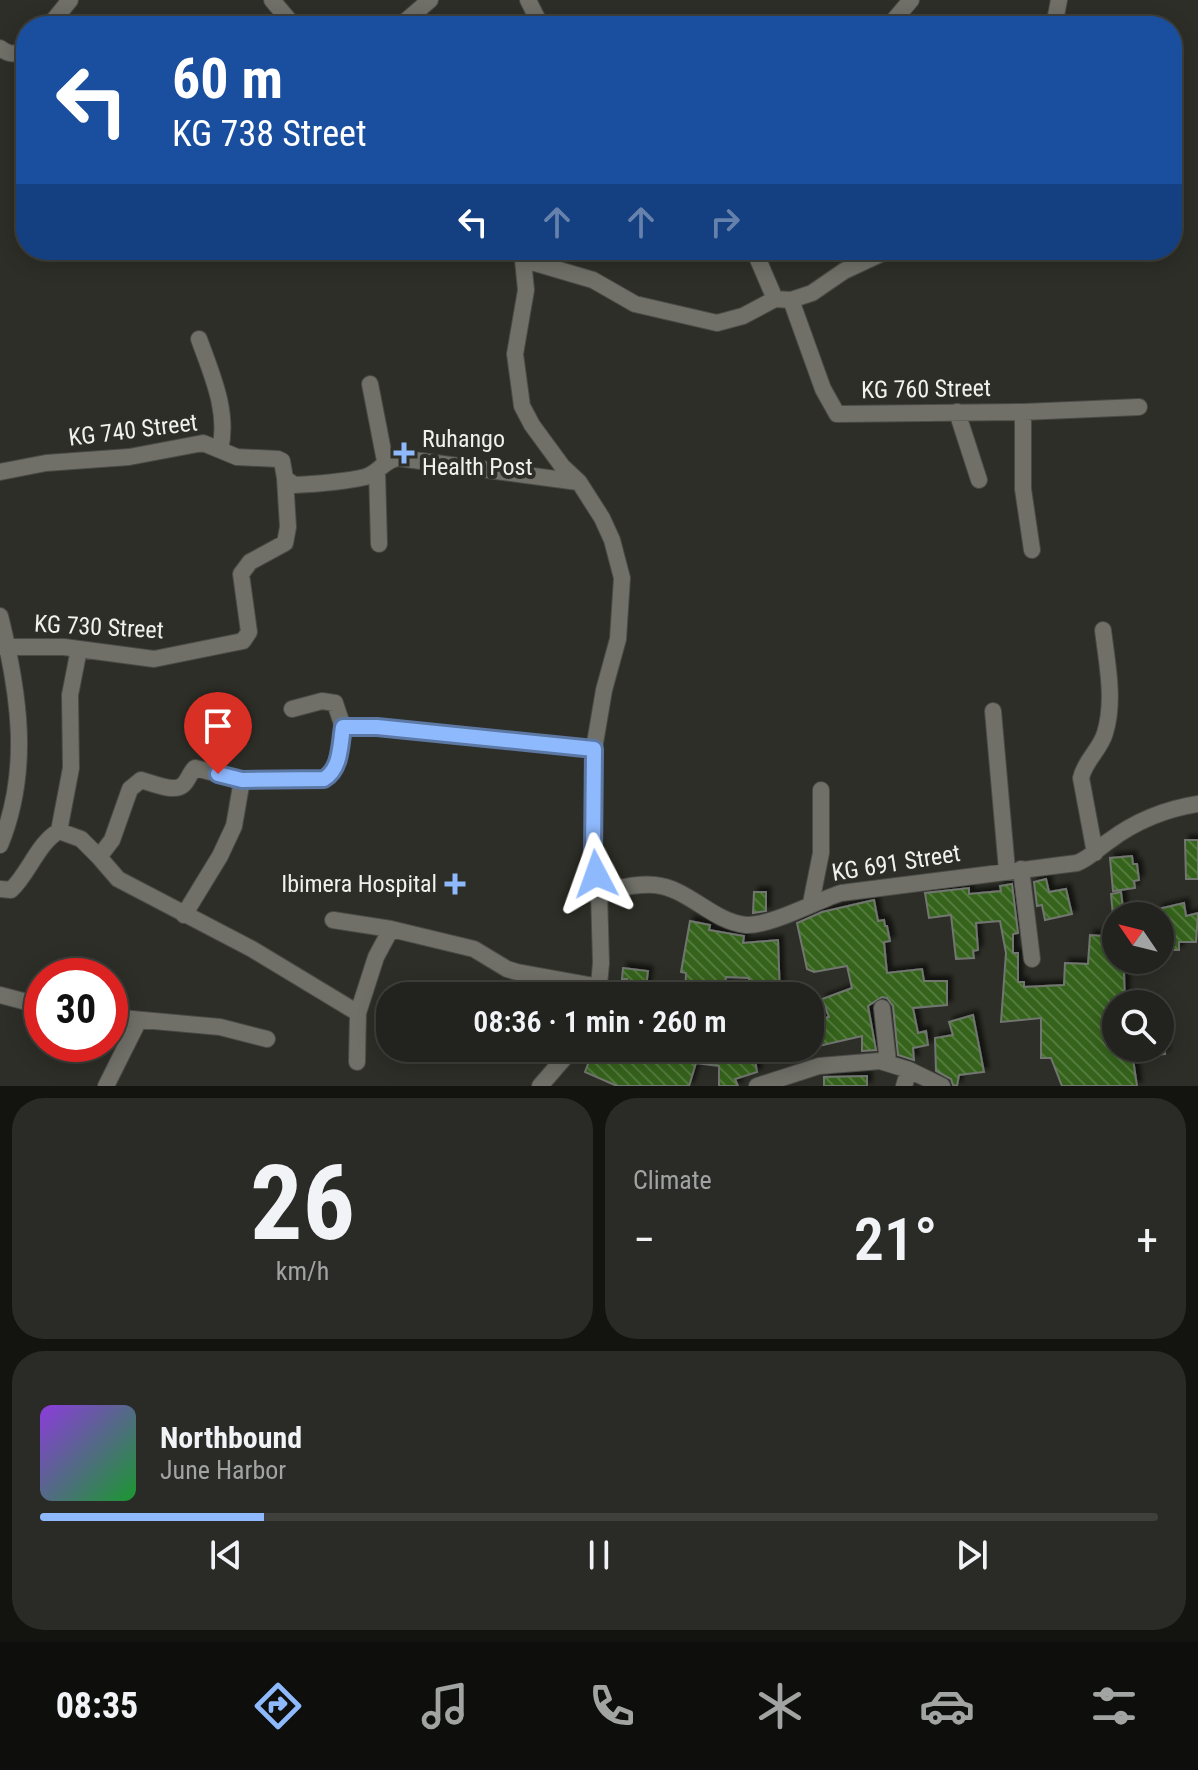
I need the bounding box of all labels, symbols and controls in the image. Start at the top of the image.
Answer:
text: 60 m [172,46,283,112]
icon: left [40,48,144,152]
text: KG 738 Street [172,113,367,155]
icon: left [451,200,495,244]
icon: ahead [535,200,579,244]
icon: ahead [619,200,663,244]
icon: right [703,200,747,244]
street label: KG 760 Street [861,374,991,404]
street label: KG 740 Street [67,408,199,452]
place label: Ruhango Health Post [422,425,533,481]
marker: Ruhango Health Post [393,442,415,464]
street label: KG 730 Street [34,610,164,644]
pin [184,692,252,774]
icon: arrive [196,704,240,748]
position arrow [554,832,638,916]
street label: KG 691 Street [830,839,962,887]
place label: Ibimera Hospital [281,870,437,898]
marker: Ibimera Hospital [444,873,466,895]
north arrow [1102,902,1174,974]
map controls [1102,902,1174,1062]
speed limit sign: 30 [24,958,128,1062]
button: search [1102,990,1174,1062]
text: 08:36 · 1 min · 260 m [473,1004,727,1039]
text: 26 [250,1143,355,1264]
text: Climate [633,1165,712,1195]
text: 21° [854,1204,937,1275]
text: − [633,1214,655,1266]
text: + [1136,1214,1158,1266]
text: km/h [276,1256,329,1286]
text: Northbound [160,1420,302,1455]
text: June Harbor [160,1455,286,1485]
icon: previous [204,1533,248,1577]
icon: pause [577,1533,621,1577]
icon: next [950,1533,994,1577]
icon: directions [250,1678,306,1734]
icon: music [417,1678,473,1734]
icon: phone [584,1678,640,1734]
icon: climate [752,1678,808,1734]
icon: car [919,1678,975,1734]
icon: filters [1086,1678,1142,1734]
text: 08:35 [56,1685,138,1727]

